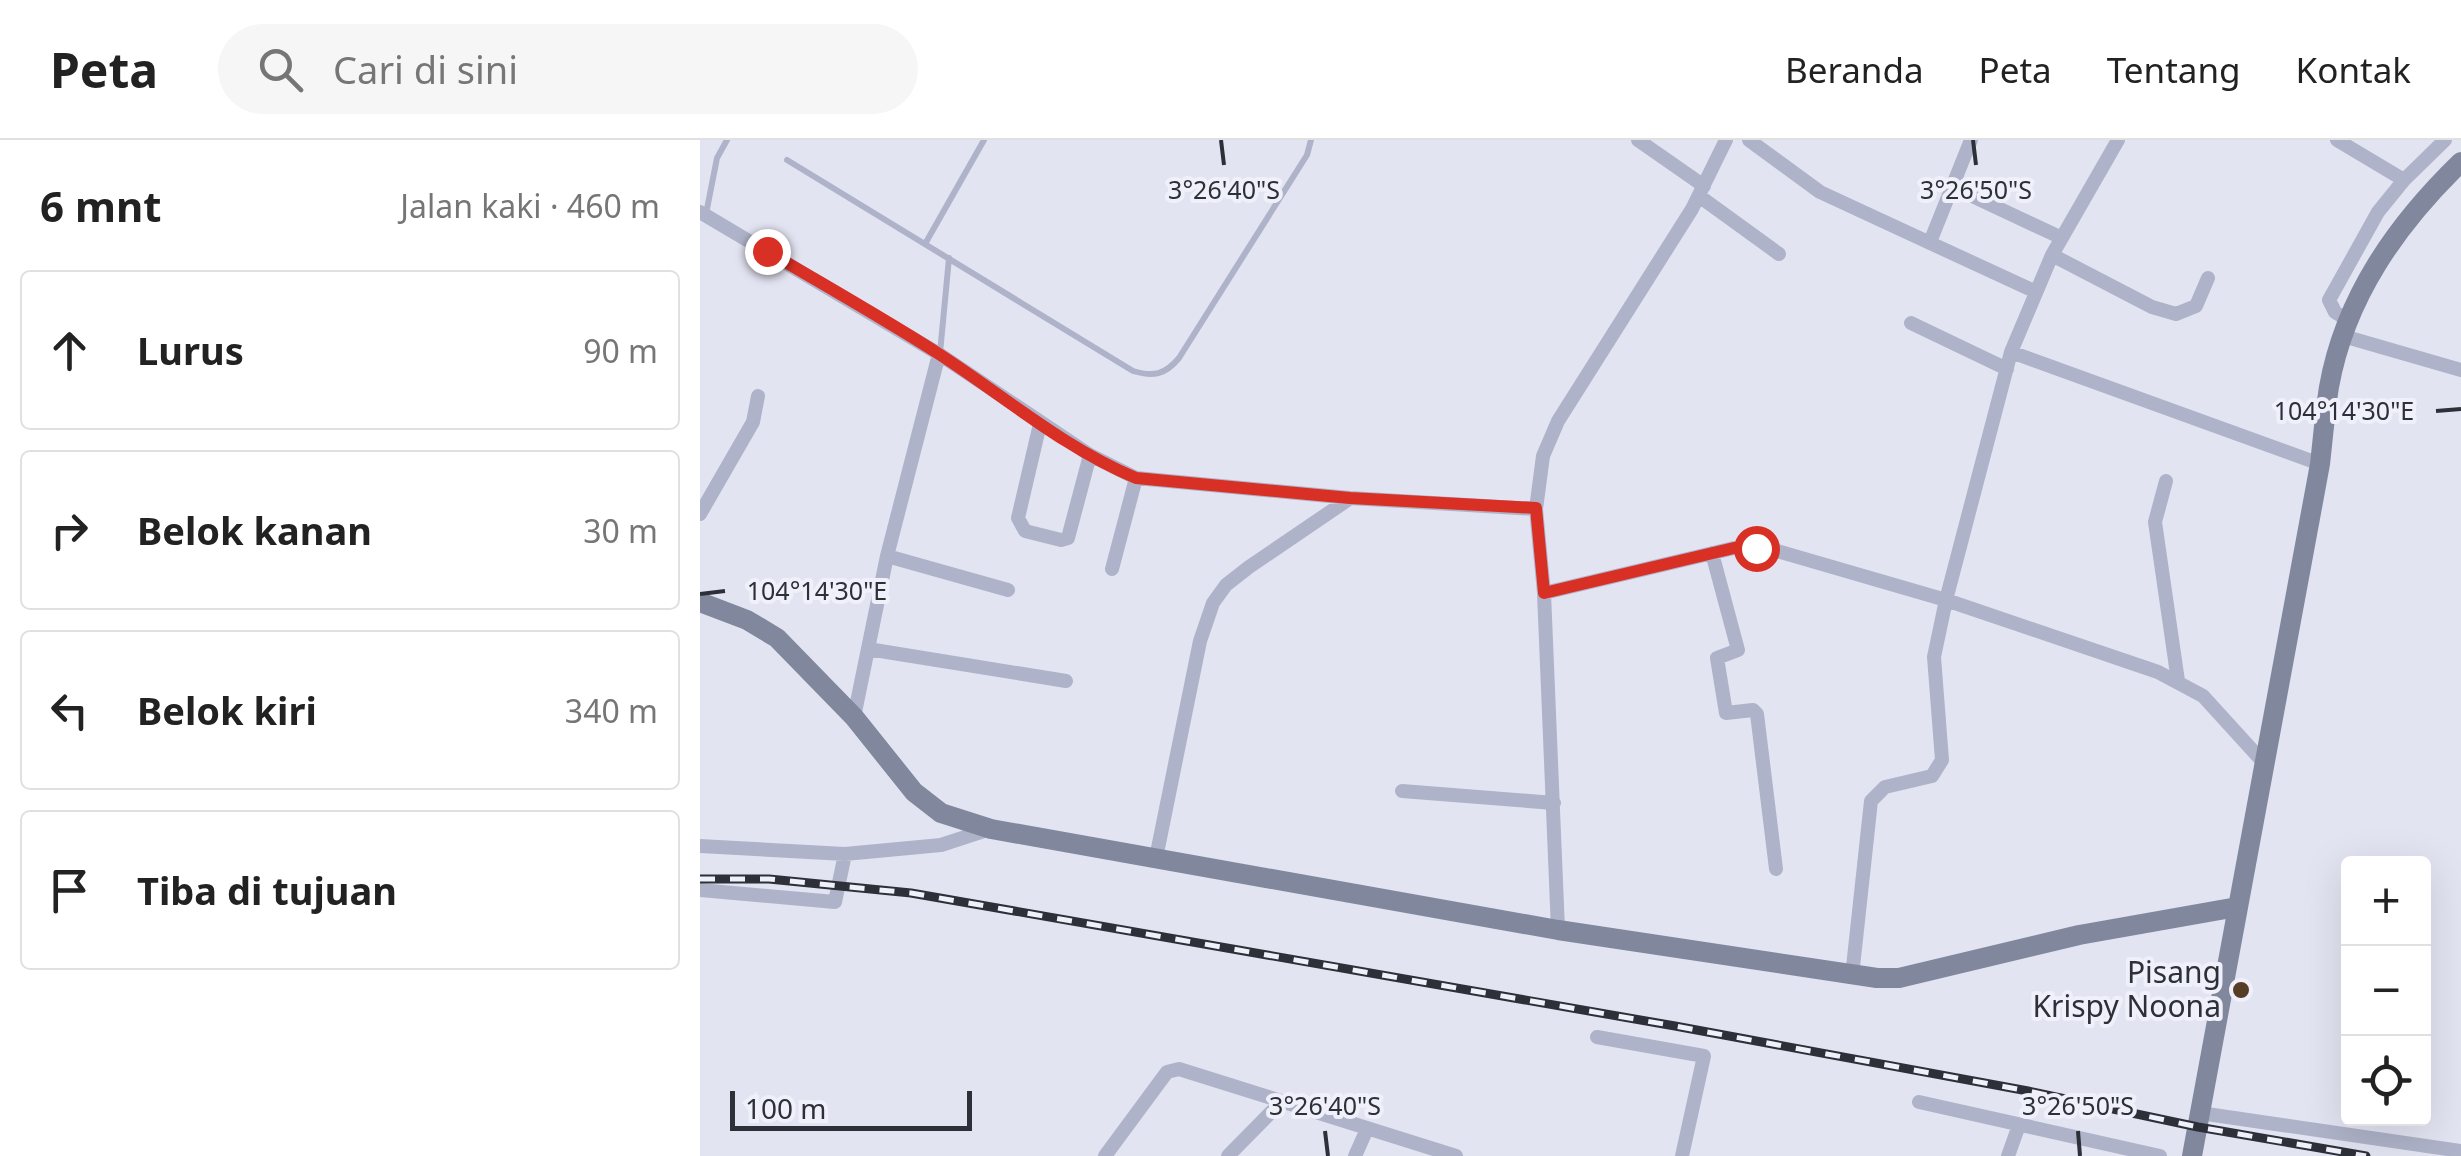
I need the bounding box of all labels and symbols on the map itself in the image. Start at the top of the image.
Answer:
text: 3°26'40"S [1168,172,1280,206]
text: 3°26'50"S [1920,172,2032,206]
route end [745,229,791,275]
text: 104°14'30"E [2274,393,2414,427]
route start [1734,526,1780,572]
text: 104°14'30"E [747,573,887,607]
place label: Pisang Krispy Noona [2033,951,2221,1026]
marker: Pisang Krispy Noona [2230,979,2252,1001]
scale bar [730,1086,972,1130]
text: 3°26'40"S [1269,1088,1381,1122]
text: 3°26'50"S [2022,1088,2134,1122]

